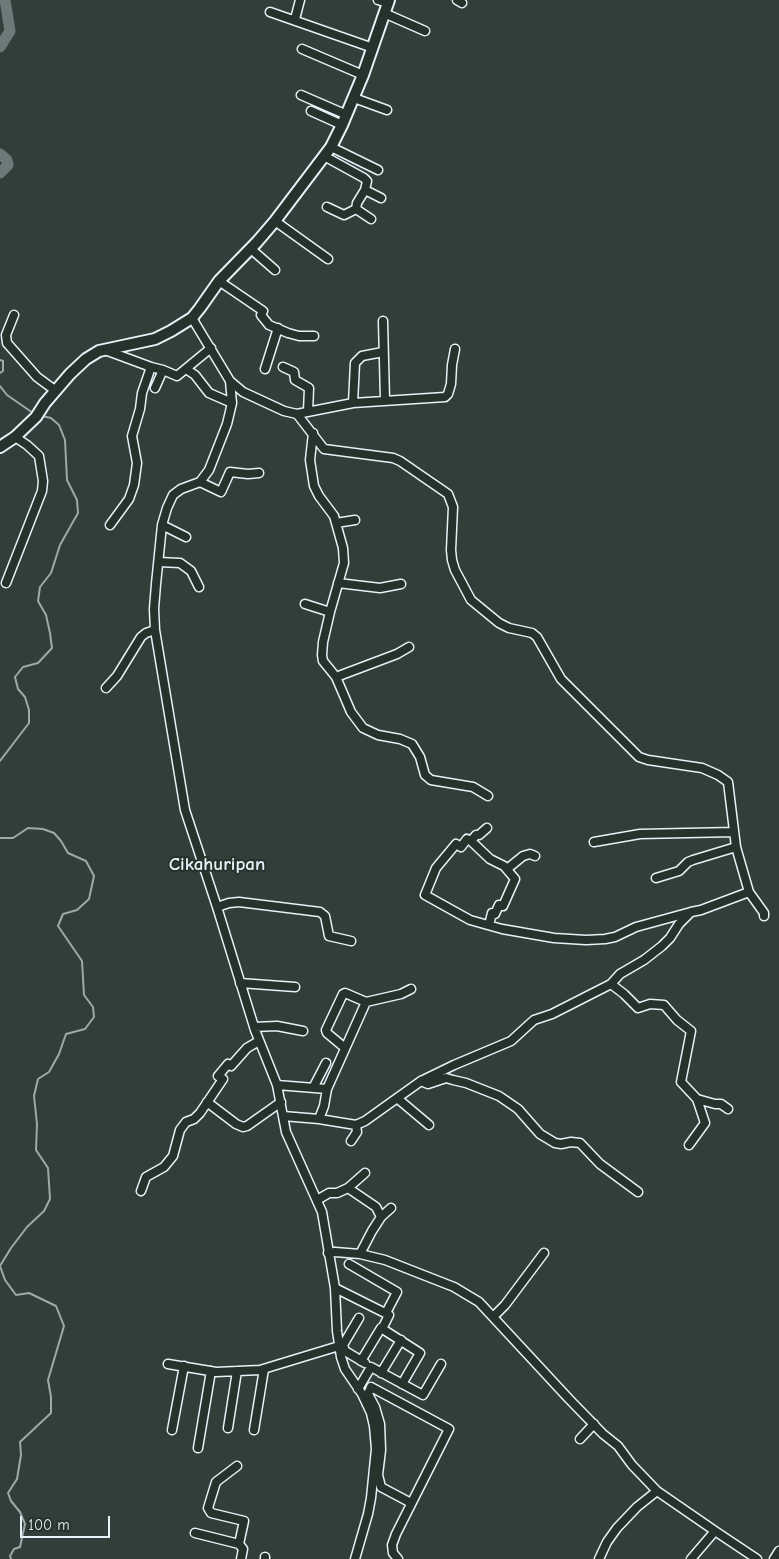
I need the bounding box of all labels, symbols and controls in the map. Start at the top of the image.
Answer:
district label: Cikahuripan [169,854,265,876]
scale bar [22,1506,112,1538]
text: 100 m [28,1516,70,1534]

